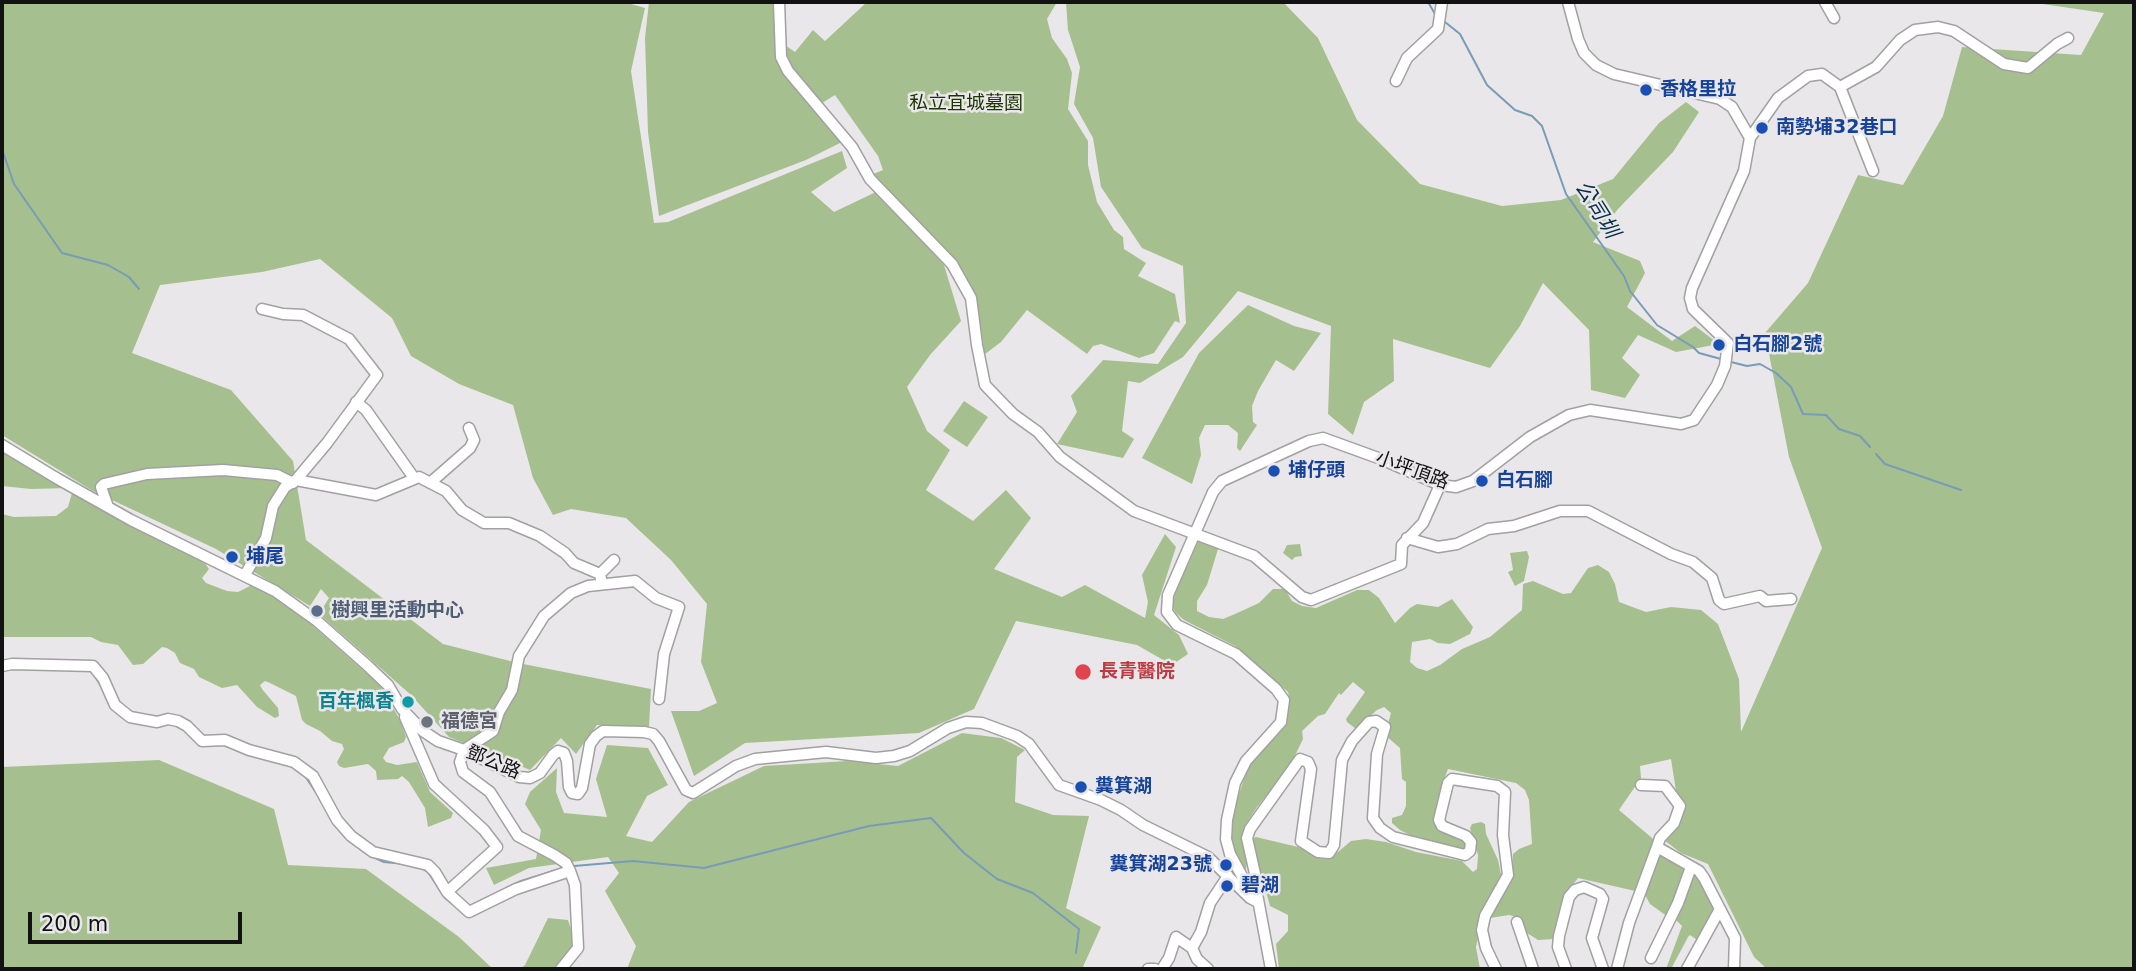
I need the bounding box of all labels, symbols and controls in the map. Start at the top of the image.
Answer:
place label: 香格里拉 [1660,79,1736,101]
marker: 香格里拉 [1638,82,1654,98]
park label: 私立宜城墓園 [909,93,1023,115]
place label: 南勢埔32巷口 [1776,117,1897,139]
marker: 南勢埔32巷口 [1754,120,1770,136]
water label: 公司圳 [1569,177,1623,243]
place label: 白石腳2號 [1733,334,1822,356]
marker: 白石腳2號 [1711,337,1727,353]
street label: 小坪頂路 [1372,447,1452,495]
place label: 埔仔頭 [1288,460,1345,482]
marker: 埔仔頭 [1266,463,1282,479]
place label: 白石腳 [1496,470,1553,492]
marker: 白石腳 [1474,473,1490,489]
place label: 埔尾 [246,546,284,568]
marker: 埔尾 [224,549,240,565]
place label: 樹興里活動中心 [331,600,464,622]
marker: 樹興里活動中心 [309,603,325,619]
place label: 長青醫院 [1099,661,1175,683]
marker: 長青醫院 [1073,662,1093,682]
place label: 百年楓香 [318,691,394,713]
marker: 百年楓香 [400,694,416,710]
place label: 福德宮 [441,711,498,733]
marker: 福德宮 [419,714,435,730]
street label: 鄧公路 [462,741,524,785]
place label: 糞箕湖 [1095,776,1152,798]
marker: 糞箕湖 [1073,779,1089,795]
place label: 糞箕湖23號 [1110,854,1212,876]
marker: 糞箕湖23號 [1218,857,1234,873]
place label: 碧湖 [1241,875,1279,897]
marker: 碧湖 [1219,878,1235,894]
scale bar [32,898,245,942]
text: 200 m [41,912,108,936]

